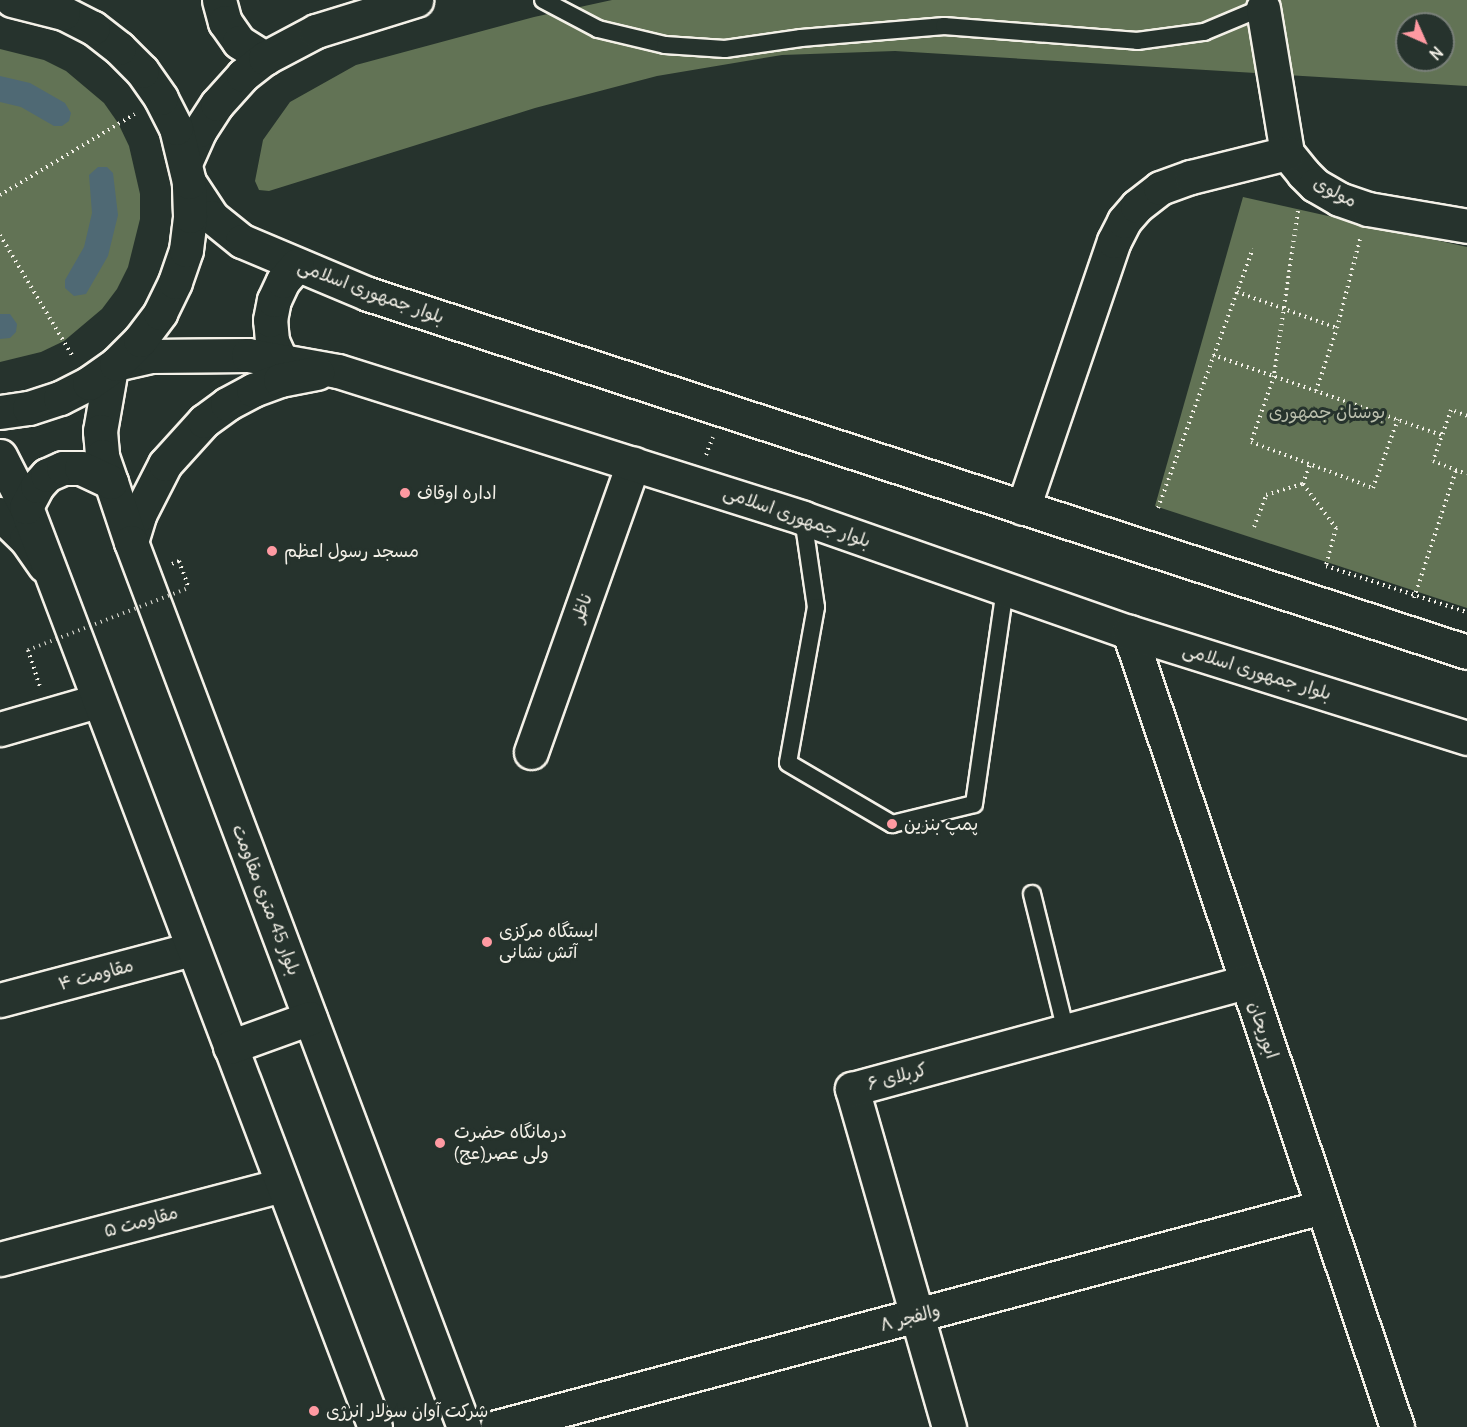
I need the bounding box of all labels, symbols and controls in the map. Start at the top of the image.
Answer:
north arrow [1395,12,1455,72]
text: N [1425,42,1447,64]
street label: مولوی [1310,172,1360,212]
street label: بلوار جمهوری اسلامی [295,255,447,329]
park label: بوستان جمهوری [1269,401,1385,423]
place label: اداره اوقاف [417,482,496,504]
street label: بلوار جمهوری اسلامی [721,482,873,552]
marker: اداره اوقاف [398,486,412,500]
place label: مسجد رسول اعظم [284,540,419,562]
marker: مسجد رسول اعظم [265,544,279,558]
street label: ناظر [567,591,597,625]
street label: بلوار جمهوری اسلامی [1180,639,1334,705]
place label: پمپ بنزین [904,813,978,835]
marker: پمپ بنزین [885,817,899,831]
street label: بلوار 45 متری مقاومت [227,821,305,979]
place label: ایستگاه مرکزی آتش نشانی [499,921,598,964]
marker: ایستگاه مرکزی آتش نشانی [480,935,494,949]
street label: مقاومت ۴ [56,955,136,995]
street label: ابوریحان [1243,999,1283,1061]
street label: کربلای ۶ [865,1059,929,1095]
place label: درمانگاه حضرت ولی عصر(عج) [454,1122,567,1164]
marker: درمانگاه حضرت ولی عصر(عج) [431,1134,449,1152]
street label: مقاومت ۵ [102,1202,180,1242]
street label: والفجر ۸ [878,1300,942,1336]
place label: شرکت آوان سولار انرژی [326,1400,488,1422]
marker: شرکت آوان سولار انرژی [307,1404,321,1418]

